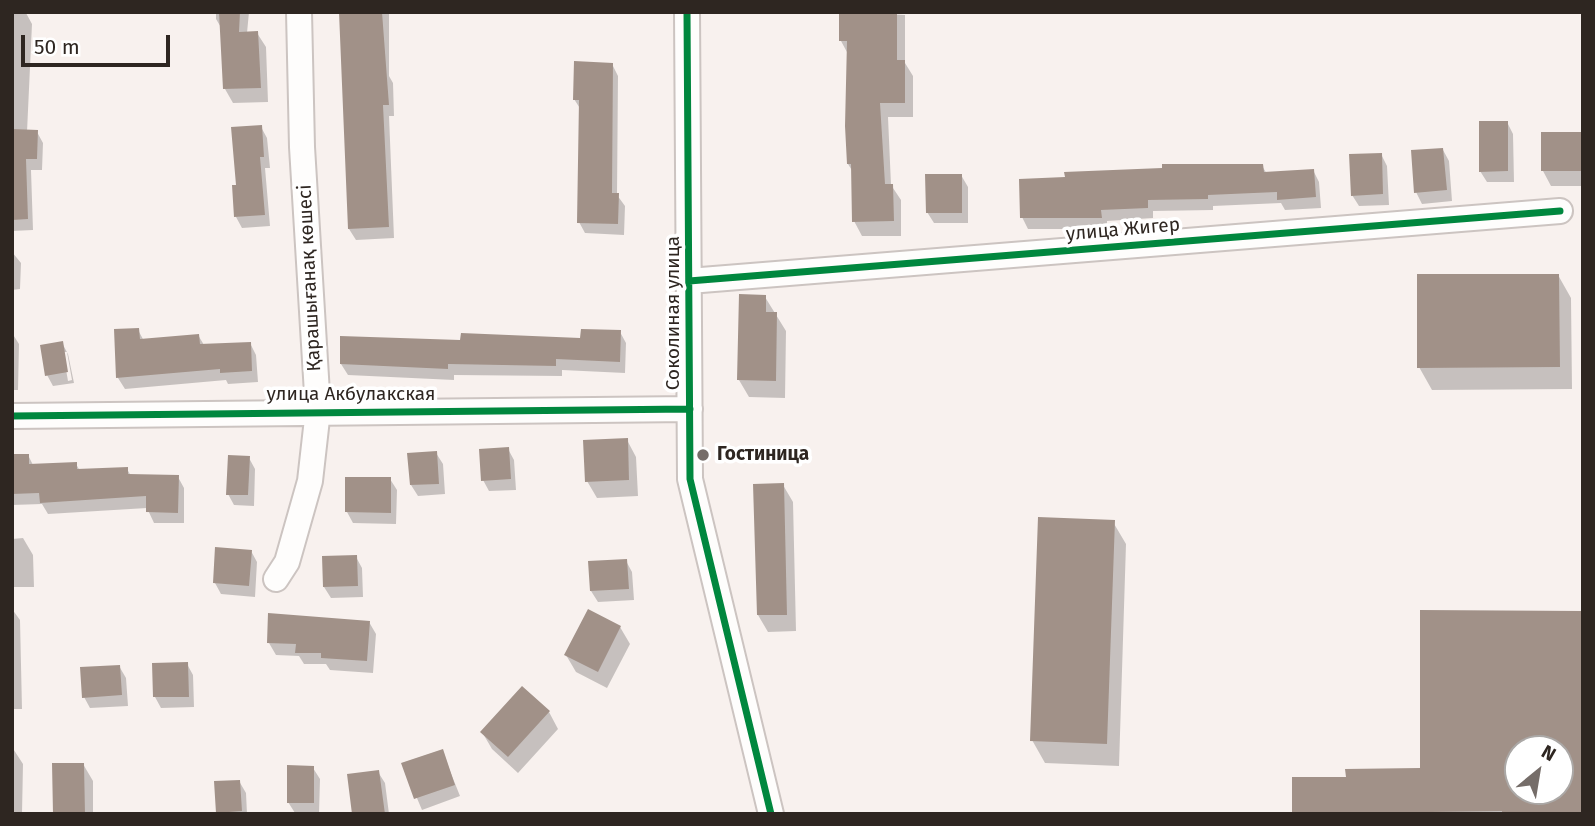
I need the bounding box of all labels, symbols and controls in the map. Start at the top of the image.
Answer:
scale bar [24,21,173,65]
text: 50 m [34,34,80,60]
street label: Қарашығанақ көшесі [294,184,326,372]
street label: улица Жигер [1065,214,1181,246]
street label: Соколиная улица [663,236,685,390]
street label: улица Акбулакская [266,384,436,406]
place label: Гостиница [717,444,809,466]
marker: Гостиница [695,447,711,463]
north arrow [1504,735,1574,805]
text: N [1538,740,1560,766]

